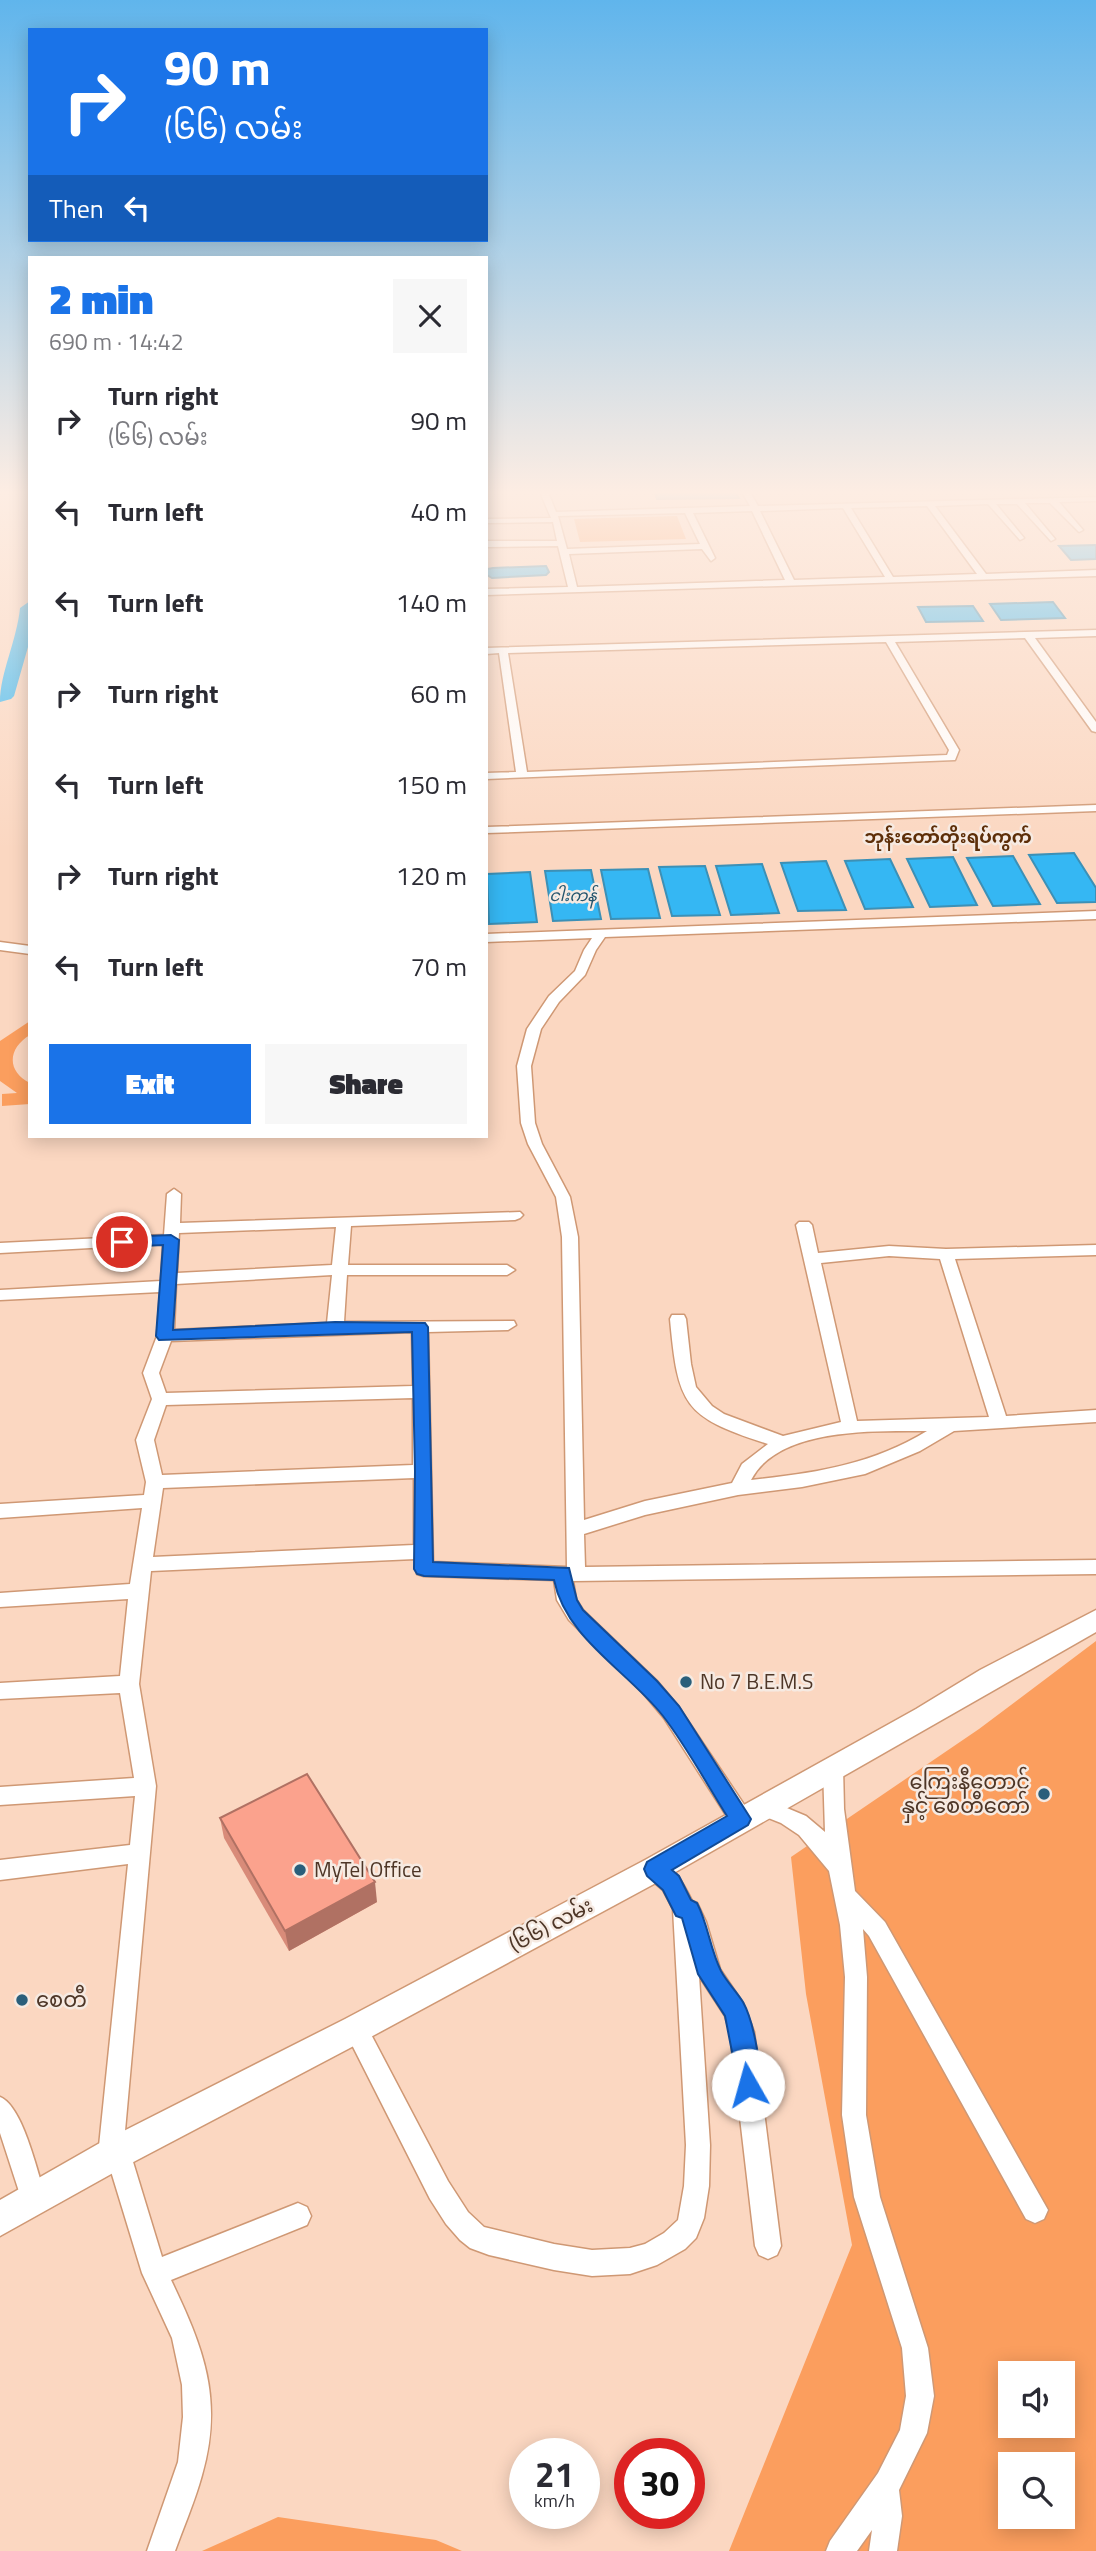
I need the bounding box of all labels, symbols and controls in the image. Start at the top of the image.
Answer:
text: 90 m [164,29,271,104]
icon: right [49,56,140,147]
text: (၆၆) လမ်း [164,103,303,151]
text: Then [49,189,104,228]
icon: left [118,189,156,227]
text: 2 min [49,266,153,330]
button: close [393,279,467,353]
text: 690 m · 14:42 [49,324,184,359]
text: Turn right [108,376,219,415]
text: 90 m [410,401,467,440]
icon: right [49,402,87,440]
text: (၆၆) လမ်း [108,419,208,454]
text: Turn left [108,492,203,531]
text: 40 m [410,492,467,531]
icon: left [49,493,87,531]
text: Turn left [108,583,203,622]
text: 140 m [396,583,467,622]
icon: left [49,584,87,622]
text: Turn right [108,674,219,713]
text: 60 m [410,674,467,713]
icon: right [49,675,87,713]
text: Turn left [108,765,203,804]
text: 150 m [396,765,467,804]
icon: left [49,766,87,804]
district label: ဘုန်းတော်တိုးရပ်ကွက် [864,823,1032,851]
text: Turn right [108,856,219,895]
text: 120 m [396,856,467,895]
icon: right [49,857,87,895]
water label: ငါးကန် [549,883,599,909]
text: Turn left [108,947,203,986]
text: 70 m [410,947,467,986]
icon: left [49,948,87,986]
button: Exit [49,1044,251,1124]
button: Share [265,1044,467,1124]
pin [92,1212,152,1272]
icon: arrive [103,1223,141,1261]
place label: No 7 B.E.M.S [700,1665,813,1697]
marker: No 7 B.E.M.S [678,1674,694,1690]
place label: ကြေးနီတောင် နှင့် စေတီတော် [902,1765,1030,1823]
marker: ကြေးနီတောင် နှင့် စေတီတော် [1036,1786,1052,1802]
place label: MyTel Office [314,1853,422,1885]
marker: MyTel Office [292,1862,308,1878]
street label: (၆၆) လမ်း [503,1889,598,1960]
place label: စေတီ [36,1983,87,2015]
marker: စေတီ [14,1992,30,2008]
position arrow [711,2048,785,2122]
map controls [998,2361,1075,2529]
button: sound [998,2361,1075,2438]
speed limit sign: 30 [614,2438,705,2529]
text: 21 [535,2447,574,2501]
button: search [998,2452,1075,2529]
text: km/h [534,2487,575,2514]

